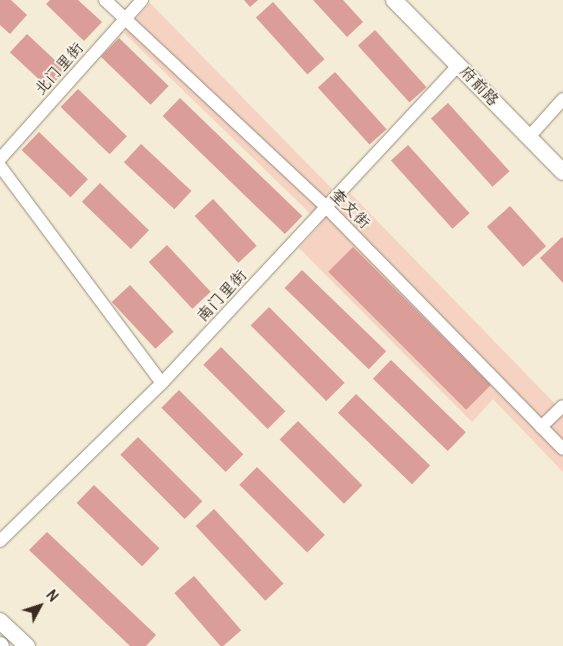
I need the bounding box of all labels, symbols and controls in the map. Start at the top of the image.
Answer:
street label: 北门里街 [30,39,88,99]
street label: 府前路 [455,62,503,110]
street label: 奎文街 [326,185,374,233]
street label: 南门里街 [193,266,251,326]
north arrow [15,581,65,631]
text: N [42,587,61,605]

